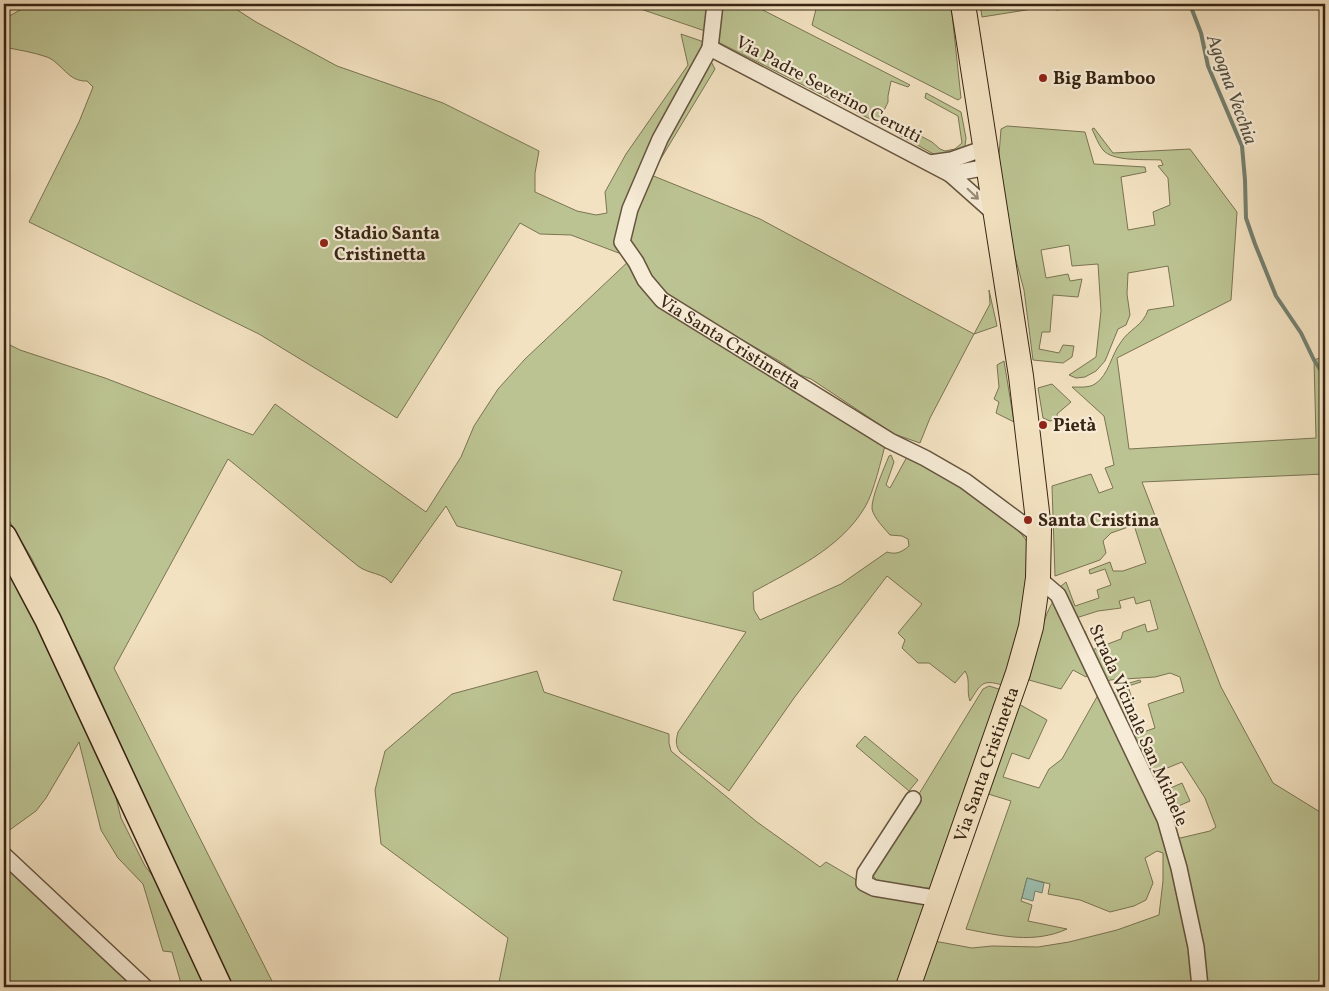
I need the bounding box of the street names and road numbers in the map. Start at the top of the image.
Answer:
street label: Via Padre Severino Cerutti [731,31,926,150]
street label: Via Santa Cristinetta [653,290,805,397]
street label: Strada Vicinale San Michele [1082,621,1194,831]
street label: Via Santa Cristinetta [949,684,1026,846]

